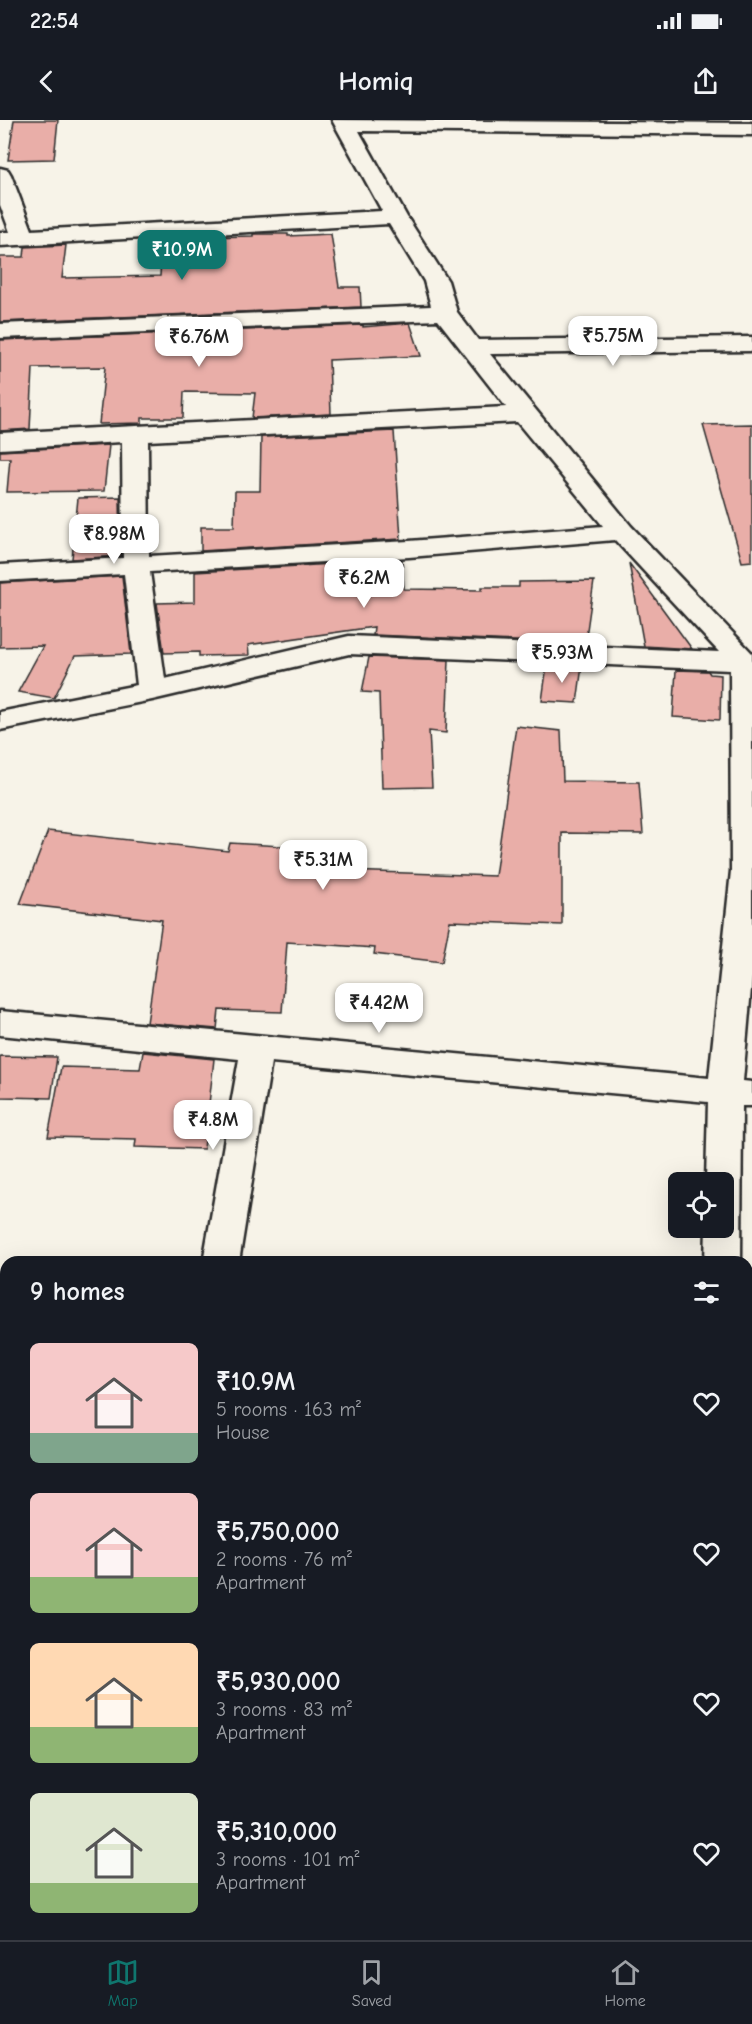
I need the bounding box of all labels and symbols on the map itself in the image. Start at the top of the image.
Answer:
pin: ₹10.9M [133,230,231,281]
pin: ₹5.75M [564,316,662,367]
pin: ₹6.76M [150,317,248,368]
pin: ₹8.98M [65,514,163,565]
pin: ₹6.2M [322,558,406,609]
pin: ₹5.93M [513,633,611,684]
pin: ₹5.31M [274,840,372,891]
pin: ₹4.42M [330,983,428,1034]
pin: ₹4.8M [171,1100,255,1151]

